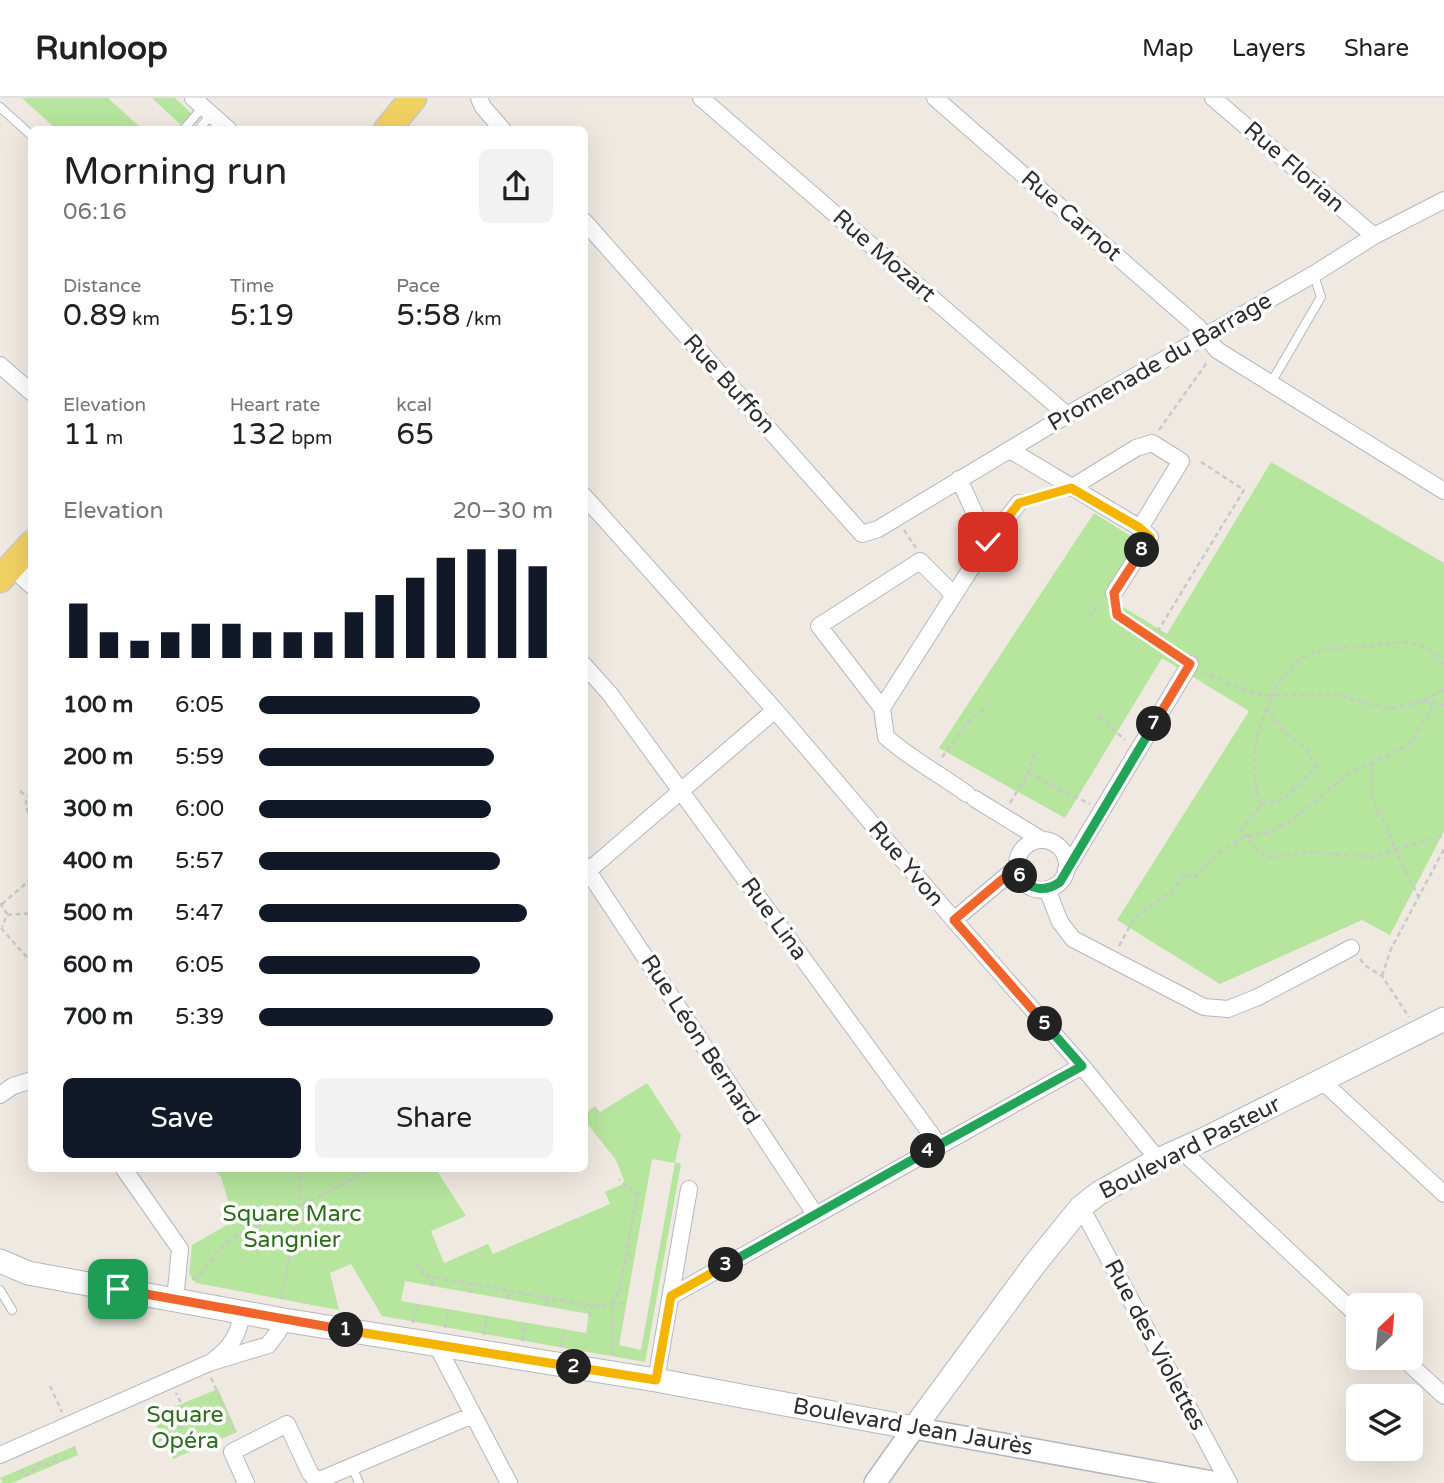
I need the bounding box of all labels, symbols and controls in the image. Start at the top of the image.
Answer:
text: Runloop [35,29,168,68]
text: Map [1142,34,1194,63]
text: Layers [1232,34,1306,63]
text: Share [1344,34,1409,63]
street label: Rue Florian [1238,116,1350,218]
text: Morning run [63,149,287,195]
button: share [479,149,553,223]
street label: Rue Carnot [1015,165,1127,267]
text: 06:16 [63,198,127,226]
street label: Rue Mozart [827,204,941,308]
text: Distance [63,275,141,297]
text: Time [230,275,274,297]
text: Pace [396,275,440,297]
street label: Promenade du Barrage [1043,286,1277,438]
text: 0.89 [63,297,127,334]
text: 5:19 [230,297,294,334]
text: 5:58 [396,297,461,334]
text: km [127,308,160,330]
text: /km [461,308,502,330]
street label: Rue Buffon [677,328,781,440]
text: Elevation [63,394,146,416]
text: Heart rate [230,394,320,416]
text: kcal [396,394,432,416]
text: 11 [63,416,101,453]
text: 132 [230,416,286,453]
text: 65 [396,416,434,453]
text: m [101,427,123,449]
text: bpm [286,427,333,449]
text: Elevation [63,497,164,525]
text: 20–30 m [452,497,553,525]
pin [958,512,1018,572]
icon: check [969,523,1007,561]
pin: 8 [1124,532,1160,568]
text: 8 [1136,538,1147,560]
text: 100 m [63,691,133,719]
text: 6:05 [175,691,224,719]
pin: 7 [1136,706,1172,742]
text: 7 [1148,712,1159,734]
text: 200 m [63,743,133,771]
text: 5:59 [175,743,224,771]
text: 300 m [63,795,133,823]
text: 6:00 [175,795,224,823]
street label: Rue Yvon [862,815,950,913]
text: 400 m [63,847,133,875]
text: 5:57 [175,847,224,875]
pin: 6 [1002,858,1038,894]
text: 6 [1014,864,1025,886]
street label: Rue Lina [735,872,813,966]
text: 500 m [63,899,133,927]
text: 5:47 [175,899,224,927]
street label: Rue Léon Bernard [635,950,765,1130]
text: 600 m [63,951,133,979]
text: 6:05 [175,951,224,979]
text: 700 m [63,1003,133,1031]
text: 5:39 [175,1003,224,1031]
pin: 5 [1028,1006,1062,1042]
text: 5 [1039,1012,1050,1034]
button: Save [63,1078,301,1158]
button: Share [315,1078,553,1158]
street label: Boulevard Pasteur [1095,1090,1285,1206]
pin: 4 [911,1134,946,1168]
text: 4 [922,1139,933,1161]
park label: Square Marc Sangnier [223,1200,361,1254]
pin: 3 [708,1248,744,1282]
text: 3 [720,1253,731,1275]
street label: Rue des Violettes [1098,1255,1212,1435]
pin [88,1259,148,1319]
icon: arrive [99,1270,137,1308]
north arrow [1346,1293,1423,1370]
map controls [1346,1293,1423,1461]
pin: 1 [328,1312,364,1348]
text: 1 [340,1318,351,1340]
pin: 2 [556,1350,592,1384]
text: 2 [568,1355,579,1377]
button: layers [1346,1384,1423,1461]
street label: Boulevard Jean Jaurès [791,1392,1035,1462]
park label: Square Opéra [146,1401,224,1455]

